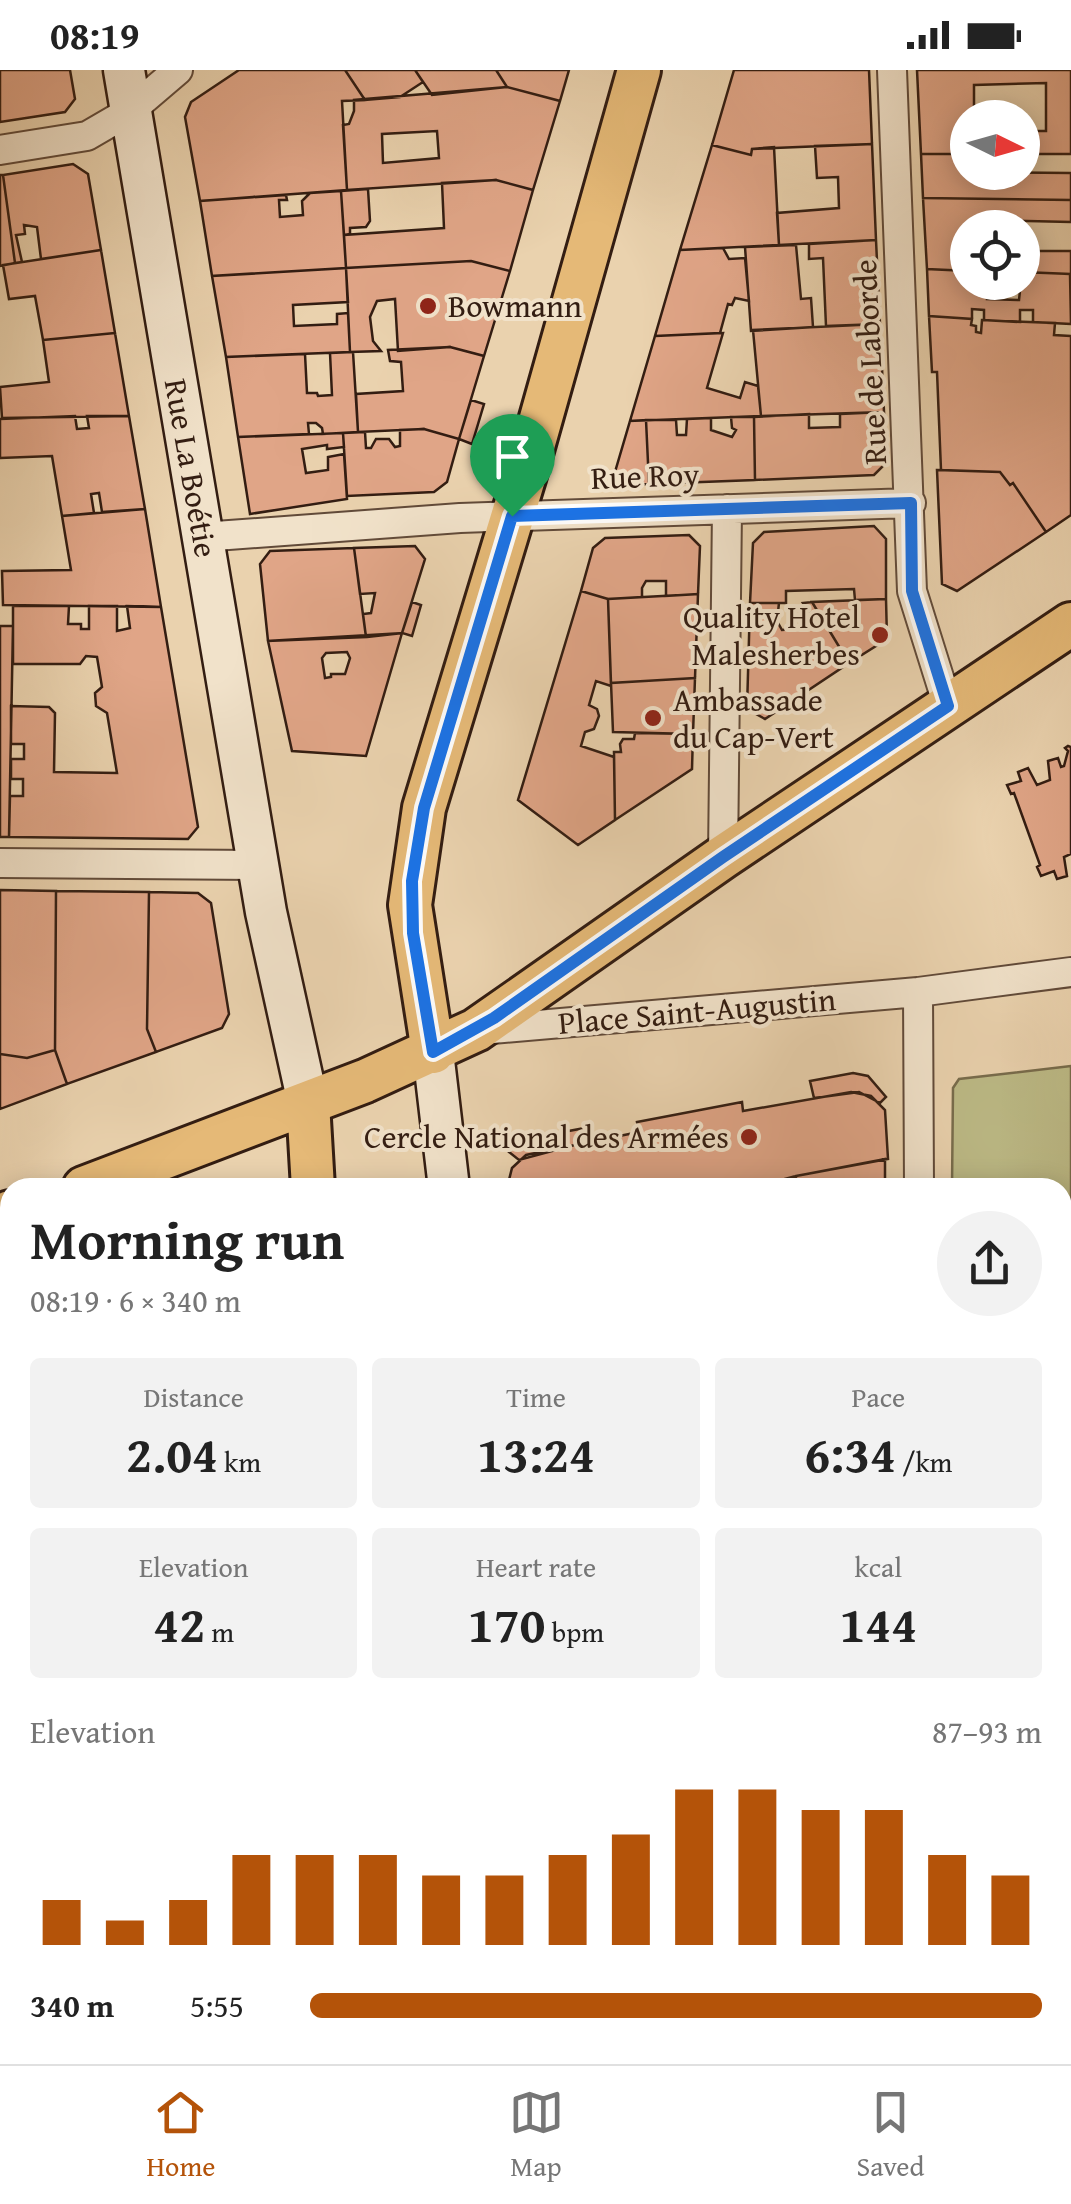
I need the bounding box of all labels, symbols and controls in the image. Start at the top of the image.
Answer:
text: 08:19 [50,7,140,63]
north arrow [950,100,1040,190]
map controls [950,100,1040,300]
button: locate [950,210,1040,300]
street label: Rue de Laborde [841,258,898,466]
place label: Bowmann [448,282,582,329]
marker: Bowmann [417,295,439,317]
street label: Rue La Boétie [153,375,230,561]
pin [470,414,555,517]
icon: arrive [485,429,540,484]
street label: Rue Roy [590,450,700,501]
place label: Quality Hotel Malesherbes [683,593,860,677]
marker: Quality Hotel Malesherbes [869,624,891,646]
place label: Ambassade du Cap-Vert [673,676,834,760]
marker: Ambassade du Cap-Vert [642,707,664,729]
street label: Place Saint-Augustin [556,975,838,1046]
place label: Cercle National des Armées [364,1113,729,1160]
marker: Cercle National des Armées [738,1126,760,1148]
text: Morning run [30,1199,344,1279]
button: share [937,1211,1042,1316]
text: 08:19 · 6 × 340 m [30,1277,241,1324]
text: Distance [143,1376,244,1417]
text: Time [506,1376,566,1417]
text: Pace [851,1376,905,1417]
text: 2.04 [126,1417,218,1490]
text: 13:24 [477,1417,595,1490]
text: 6:34 [804,1417,896,1490]
text: km [218,1441,261,1482]
text: /km [896,1441,952,1482]
text: Elevation [139,1546,248,1587]
text: Heart rate [476,1546,596,1587]
text: kcal [854,1546,902,1587]
text: 42 [153,1587,205,1660]
text: 170 [468,1587,546,1660]
text: 144 [839,1587,917,1660]
text: m [205,1611,234,1652]
text: bpm [546,1611,604,1652]
text: Elevation [30,1708,155,1755]
text: 87–93 m [932,1708,1042,1755]
text: 340 m [30,1982,114,2029]
text: 5:55 [190,1982,244,2029]
tab: Home [147,2085,215,2186]
tab: Map [509,2085,564,2186]
tab: Saved [857,2085,924,2186]

